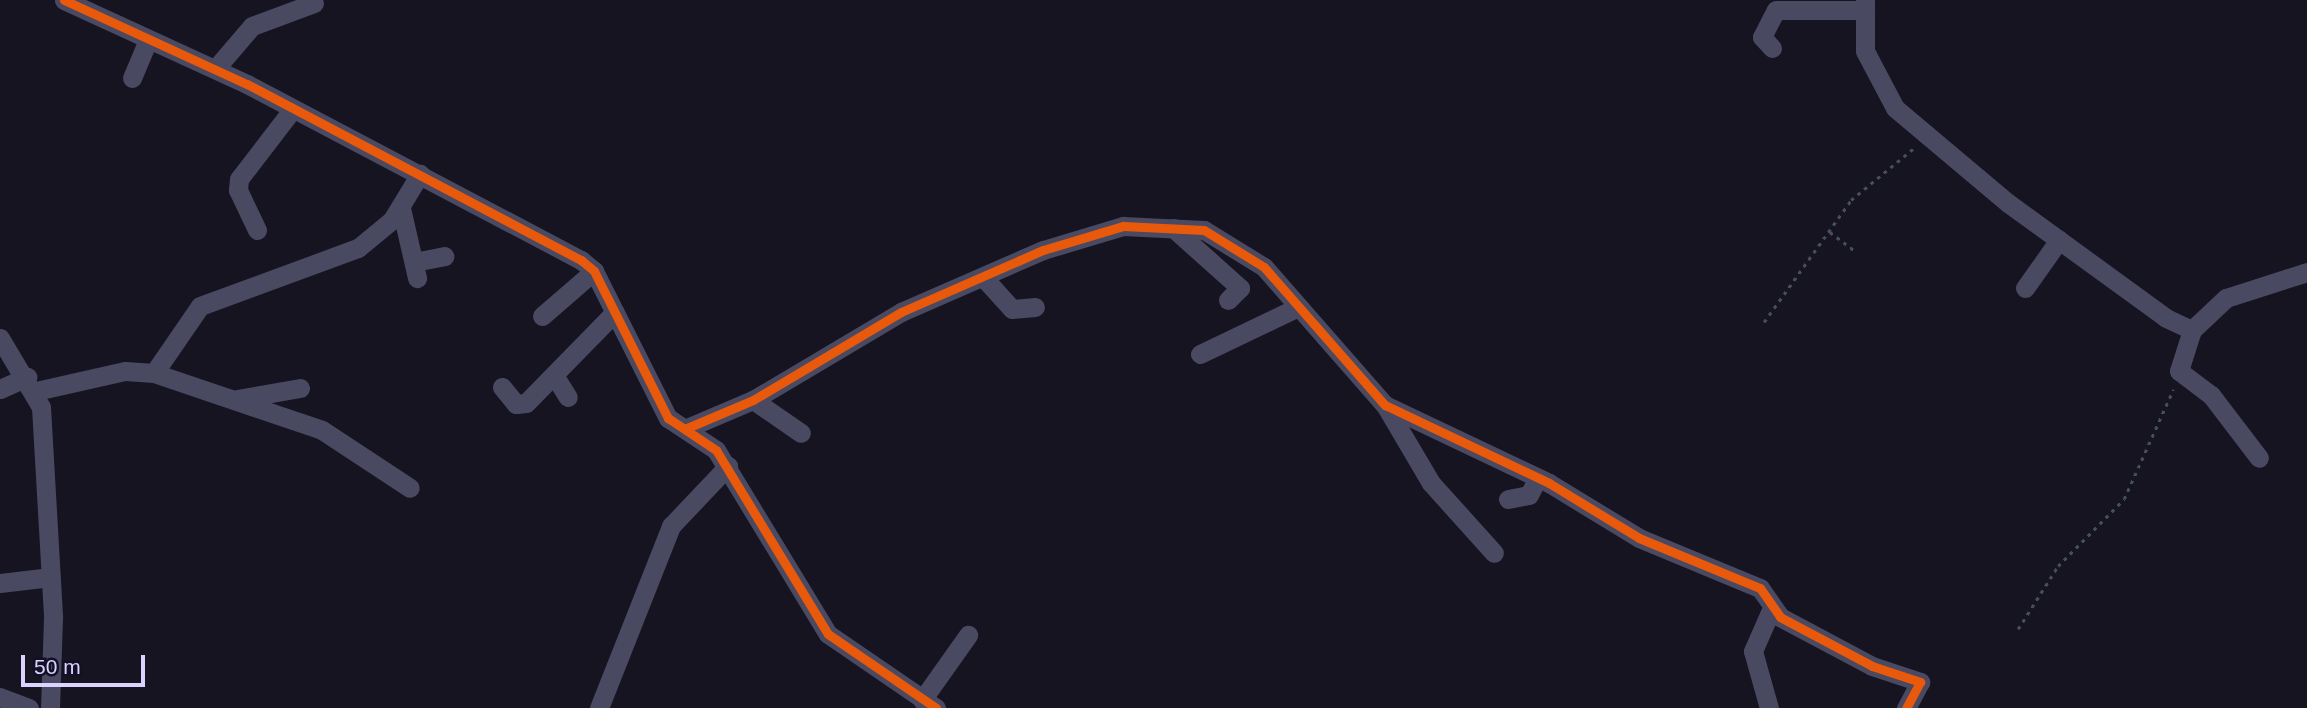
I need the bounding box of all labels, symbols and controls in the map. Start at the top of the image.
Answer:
scale bar [24,642,149,686]
text: 50 m [34,655,81,678]

